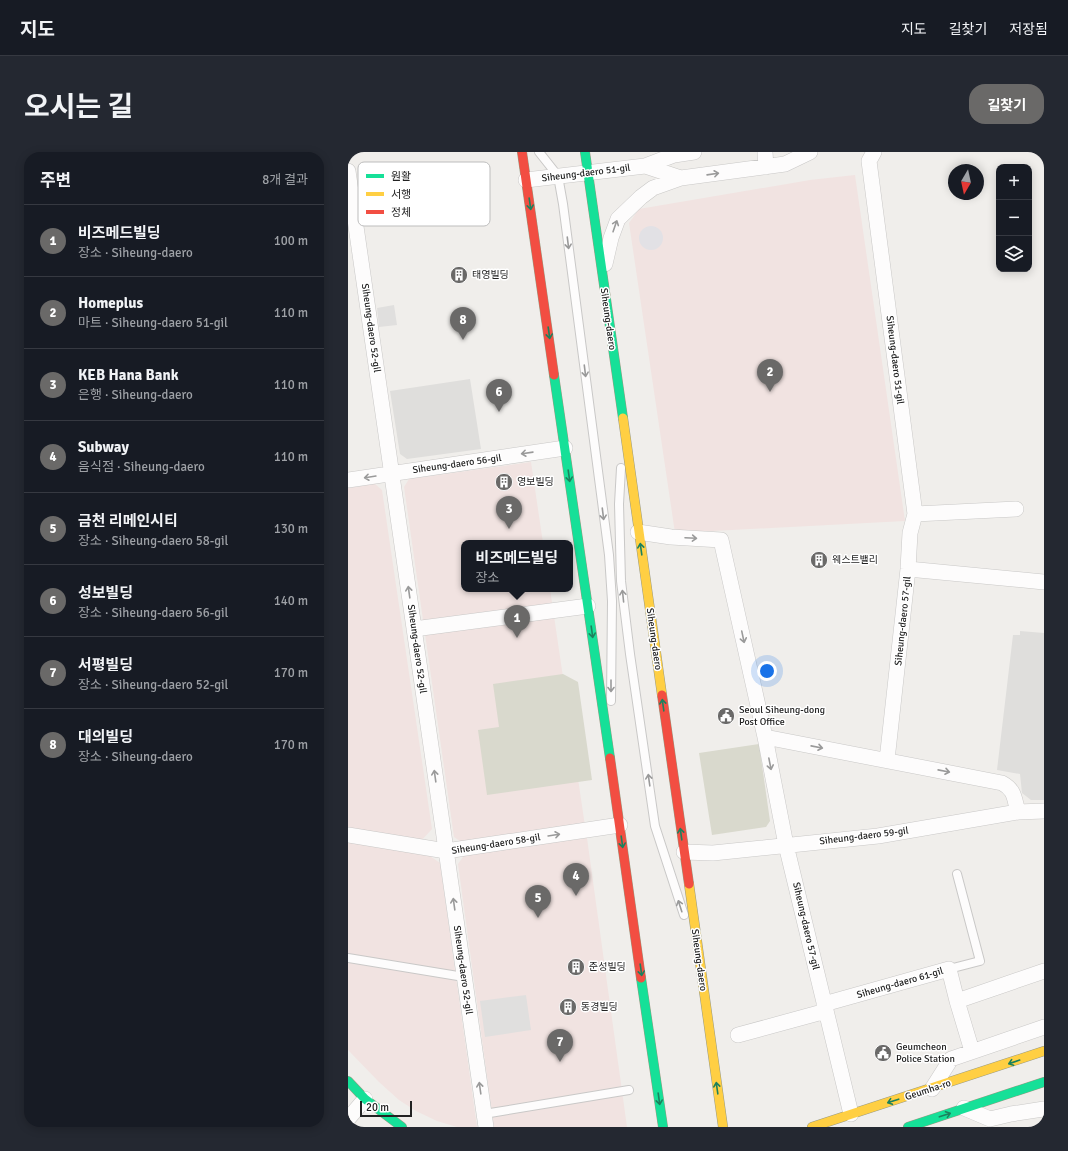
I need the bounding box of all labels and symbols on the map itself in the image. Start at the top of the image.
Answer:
legend [358,162,490,226]
street label: Siheung-daero 51-gil [541,162,631,184]
north arrow [948,164,984,200]
text: 원활 [391,170,411,183]
one-way arrow [706,170,719,178]
text: 서행 [391,188,411,201]
one-way arrow [526,198,534,211]
text: 정체 [391,206,411,219]
one-way arrow [612,220,619,233]
one-way arrow [564,236,572,249]
building icon: 태영빌딩 [449,265,469,285]
place label: 태영빌딩 [472,269,509,281]
street label: Siheung-daero 52-gil [359,283,383,373]
street label: Siheung-daero [598,287,618,351]
pin: 8 [450,307,476,340]
street label: Siheung-daero 51-gil [884,315,906,405]
one-way arrow [545,326,553,339]
pin: 2 [757,359,783,392]
one-way arrow [581,365,589,378]
pin: 6 [486,379,512,412]
one-way arrow [520,449,533,457]
street label: Siheung-daero 56-gil [412,452,502,476]
one-way arrow [565,469,573,482]
building icon: 영보빌딩 [494,472,514,492]
one-way arrow [364,473,377,481]
place label: 영보빌딩 [517,476,554,488]
pin: 3 [496,496,522,529]
one-way arrow [599,507,607,520]
one-way arrow [684,535,697,542]
one-way arrow [637,543,645,556]
building icon: 웨스트밸리 [809,550,829,570]
place label: 웨스트밸리 [832,554,878,566]
street label: Siheung-daero 57-gil [892,576,914,666]
one-way arrow [405,585,413,598]
one-way arrow [619,590,626,603]
street label: Siheung-daero 52-gil [405,604,429,694]
pin: 1 [504,605,530,638]
street label: Siheung-daero [644,607,664,671]
one-way arrow [588,625,596,638]
one-way arrow [739,631,747,644]
your location [757,661,777,681]
one-way arrow [607,679,615,692]
one-way arrow [659,699,667,712]
place label: Seoul Siheung-dong Post Office [739,704,825,728]
public building icon: Seoul Siheung-dong Post Office [716,706,736,726]
one-way arrow [810,743,823,751]
one-way arrow [767,758,775,771]
one-way arrow [937,768,950,776]
one-way arrow [431,770,439,783]
one-way arrow [645,774,653,787]
street label: Siheung-daero 59-gil [819,825,909,847]
one-way arrow [677,828,685,841]
street label: Siheung-daero 58-gil [451,831,541,857]
one-way arrow [547,831,560,839]
one-way arrow [618,835,626,848]
pin: 4 [563,863,589,896]
street label: Siheung-daero 57-gil [790,881,822,971]
pin: 5 [525,885,551,918]
one-way arrow [450,898,458,911]
one-way arrow [676,900,684,912]
street label: Siheung-daero 52-gil [451,925,475,1015]
street label: Siheung-daero [689,928,709,992]
building icon: 준성빌딩 [566,957,586,977]
place label: 준성빌딩 [589,961,626,973]
one-way arrow [637,963,645,976]
street label: Siheung-daero 61-gil [855,965,945,1001]
building icon: 동경빌딩 [558,997,578,1017]
place label: 동경빌딩 [581,1001,618,1013]
pin: 7 [547,1029,573,1062]
place label: Geumcheon Police Station [896,1041,955,1065]
public building icon: Geumcheon Police Station [873,1043,893,1063]
one-way arrow [1007,1059,1020,1066]
street label: Geumha-ro [904,1077,952,1103]
one-way arrow [476,1082,484,1095]
one-way arrow [713,1082,721,1095]
one-way arrow [655,1092,663,1105]
one-way arrow [886,1098,899,1105]
scale bar [360,1099,412,1118]
one-way arrow [939,1110,951,1118]

